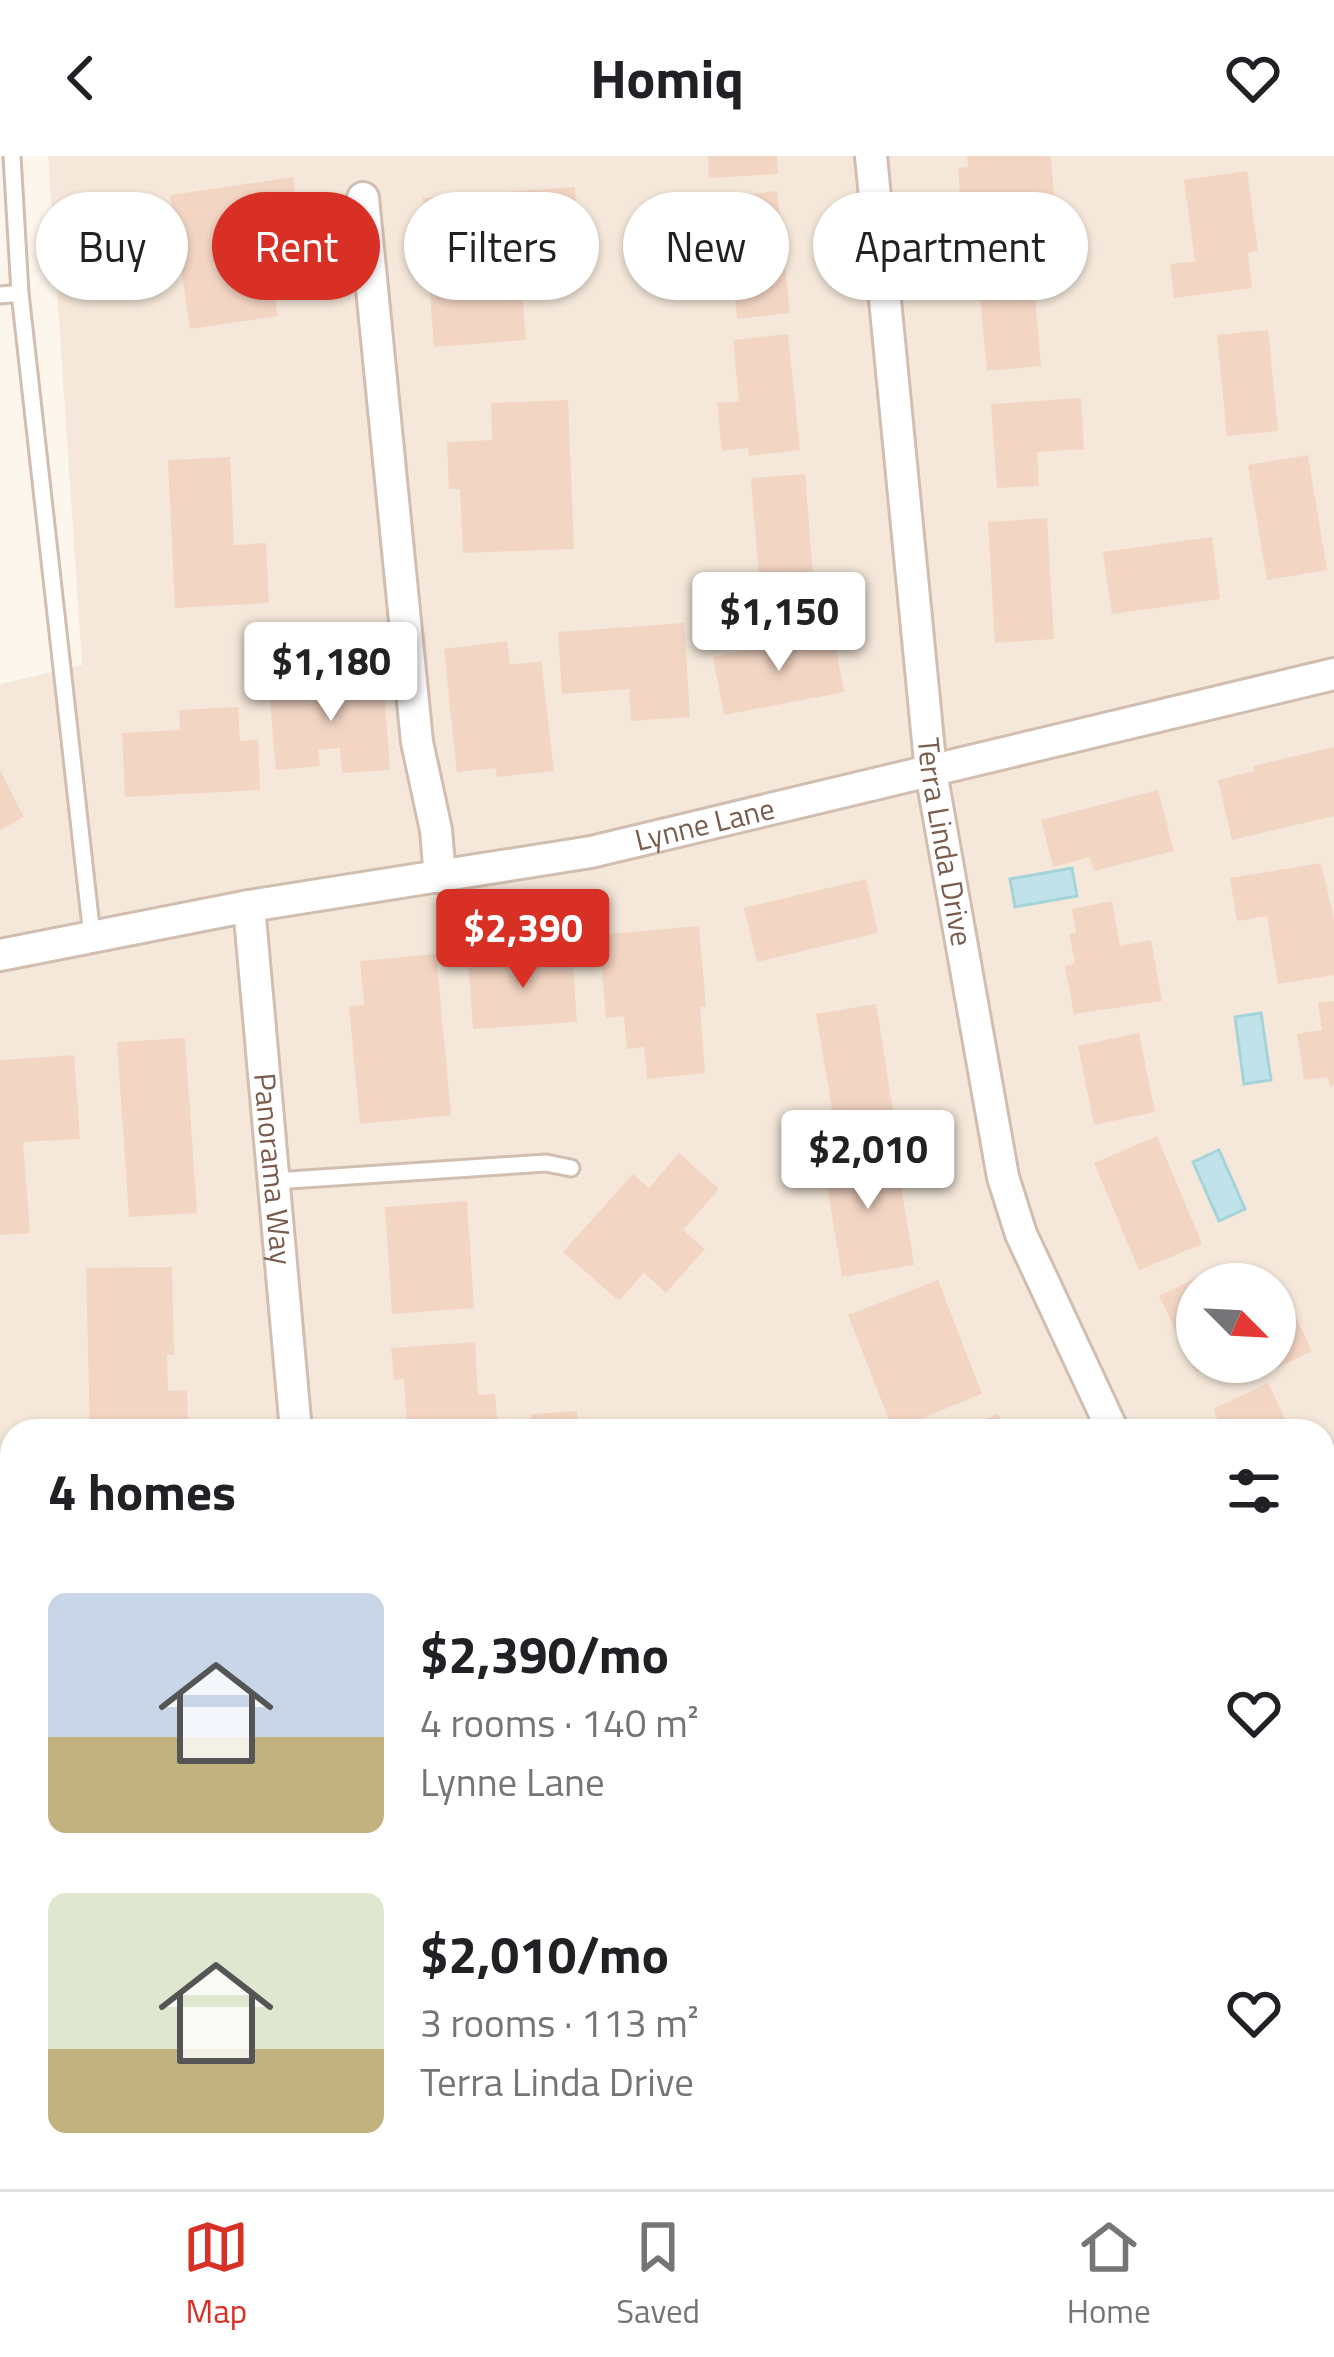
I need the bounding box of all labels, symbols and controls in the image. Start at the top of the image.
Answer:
text: Homiq [590,37,744,119]
icon: back [48,45,114,111]
icon: heart [1220,45,1286,111]
chip: Buy [36,192,188,300]
chip: Rent [212,192,380,300]
chip: Filters [404,192,599,300]
chip: New [623,192,789,300]
chip: Apartment [813,192,1088,300]
pin: $1,150 [681,572,877,674]
text: $1,150 [719,581,839,640]
pin: $1,180 [233,622,429,724]
text: $1,180 [271,631,391,690]
street label: Terra Linda Drive [906,735,986,950]
street label: Lynne Lane [630,785,779,863]
pin: $2,390 [425,889,621,991]
text: $2,390 [463,898,583,957]
street label: Panorama Way [242,1071,305,1267]
pin: $2,010 [770,1110,966,1212]
text: $2,010 [808,1119,928,1178]
north arrow [1176,1263,1296,1383]
map controls [1176,1263,1296,1383]
text: 4 homes [48,1452,236,1530]
icon: filters [1221,1458,1287,1524]
text: $2,390/mo [420,1615,669,1693]
icon: home [144,1641,288,1785]
icon: heart [1221,1680,1287,1746]
text: 4 rooms · 140 m² [420,1693,699,1752]
text: Lynne Lane [420,1752,605,1811]
text: $2,010/mo [420,1915,669,1993]
icon: home [144,1941,288,2085]
icon: heart [1221,1980,1287,2046]
text: 3 rooms · 113 m² [420,1993,699,2052]
text: Terra Linda Drive [420,2052,694,2111]
tab: Map [183,2214,249,2336]
tab: Saved [616,2214,700,2336]
tab: Home [1067,2214,1151,2336]

